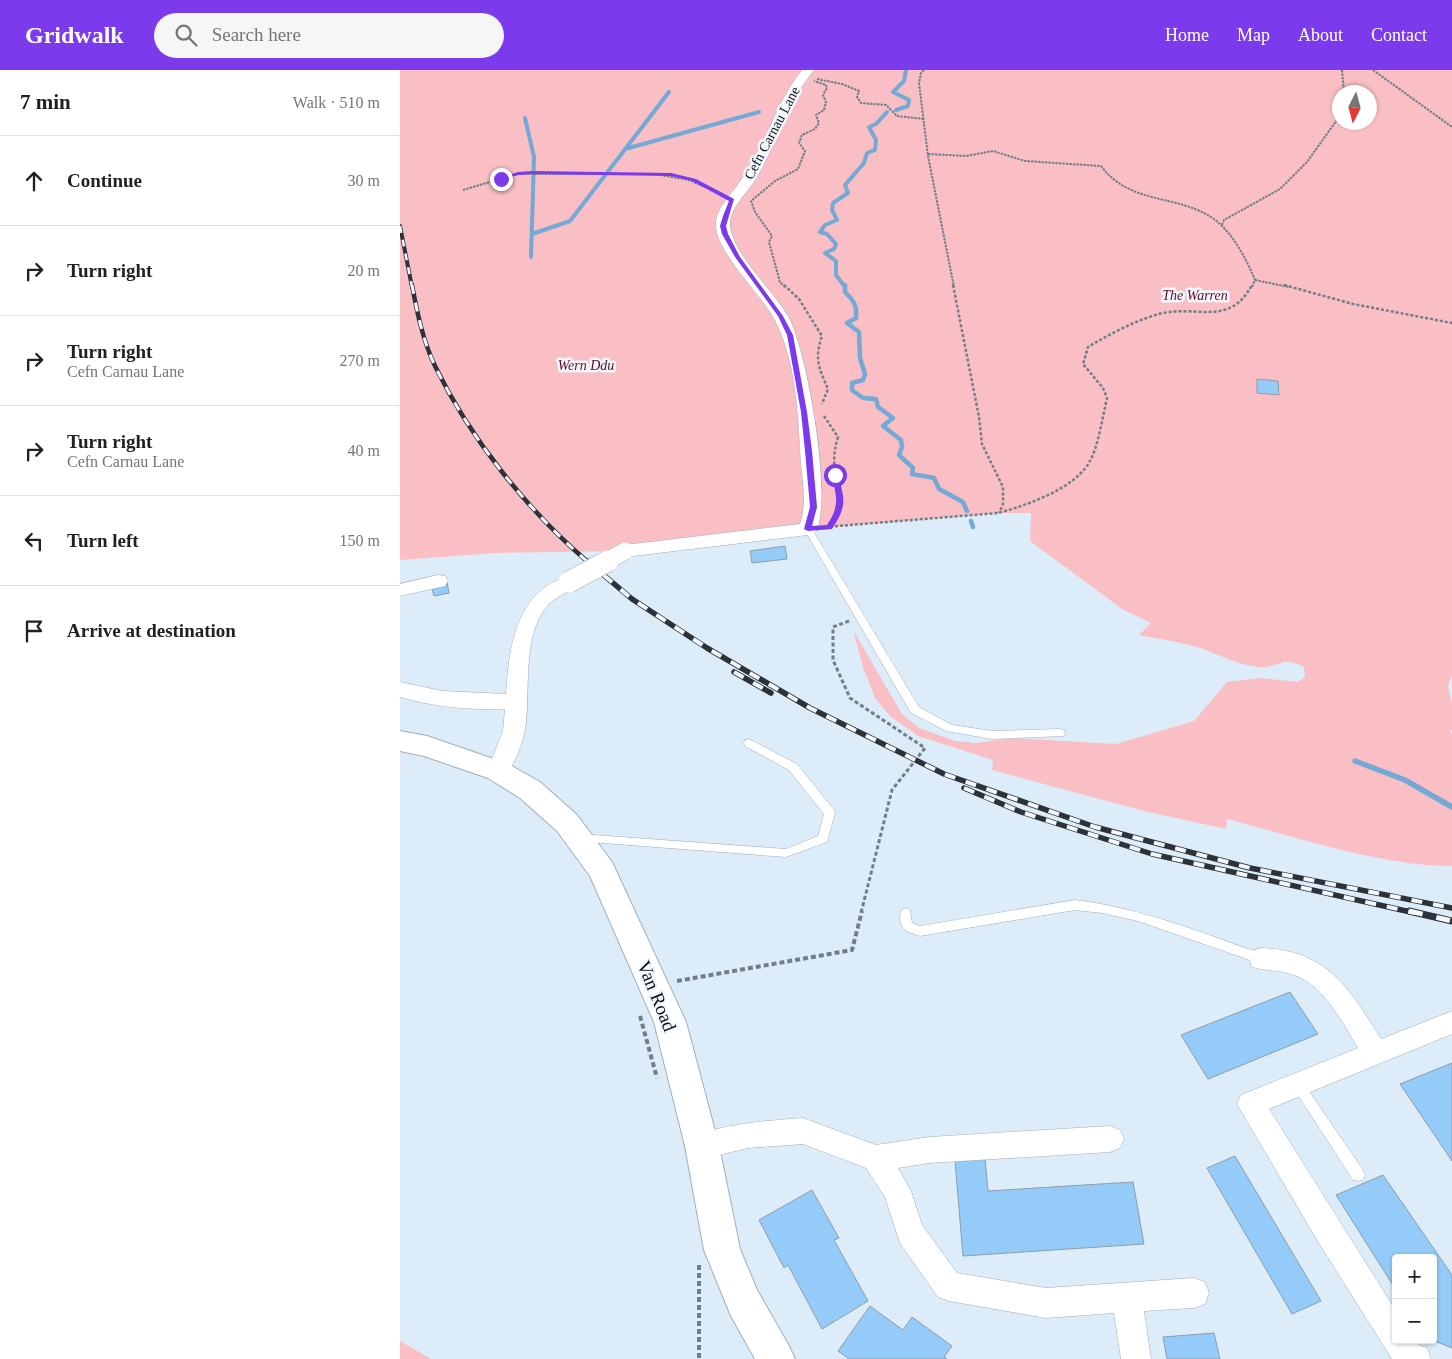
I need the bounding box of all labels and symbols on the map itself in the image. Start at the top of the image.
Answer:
street label: Cefn Carnau Lane [741,84,803,182]
north arrow [1332,85,1377,130]
route end [490,168,513,191]
park label: The Warren [1162,288,1228,303]
park label: Wern Ddu [558,358,614,373]
route start [824,464,847,487]
street label: Van Road [633,958,681,1035]

